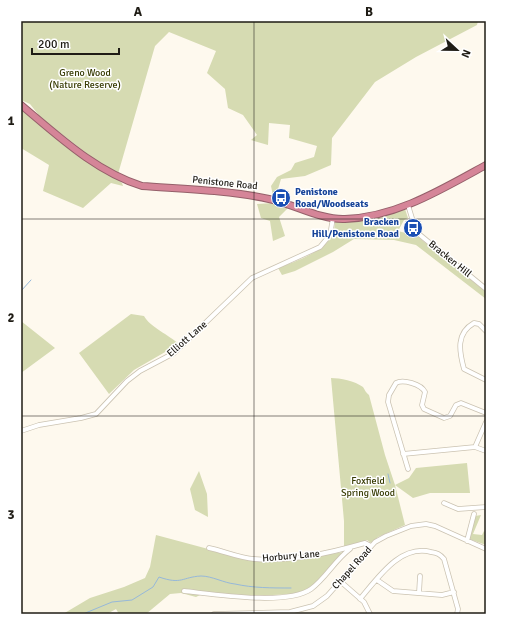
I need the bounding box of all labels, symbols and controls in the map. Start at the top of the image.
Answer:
text: A [134,4,143,20]
text: B [365,4,373,20]
scale bar [32,30,119,56]
north arrow [437,30,477,70]
text: 200 m [38,37,70,52]
text: N [458,48,473,60]
park label: Greno Wood (Nature Reserve) [49,67,121,91]
text: 1 [7,113,15,129]
street label: Penistone Road [192,174,258,192]
place label: Penistone Road/Woodseats [295,186,369,210]
bus stop icon: Penistone Road/Woodseats [270,187,292,209]
place label: Bracken Hill/Penistone Road [312,216,400,240]
bus stop icon: Bracken Hill/Penistone Road [402,217,424,239]
street label: Bracken Hill [426,238,474,280]
text: 2 [7,310,15,326]
street label: Elliott Lane [165,318,209,360]
park label: Foxfield Spring Wood [341,475,395,499]
text: 3 [7,507,15,523]
street label: Chapel Road [330,544,374,592]
street label: Horbury Lane [262,548,320,564]

